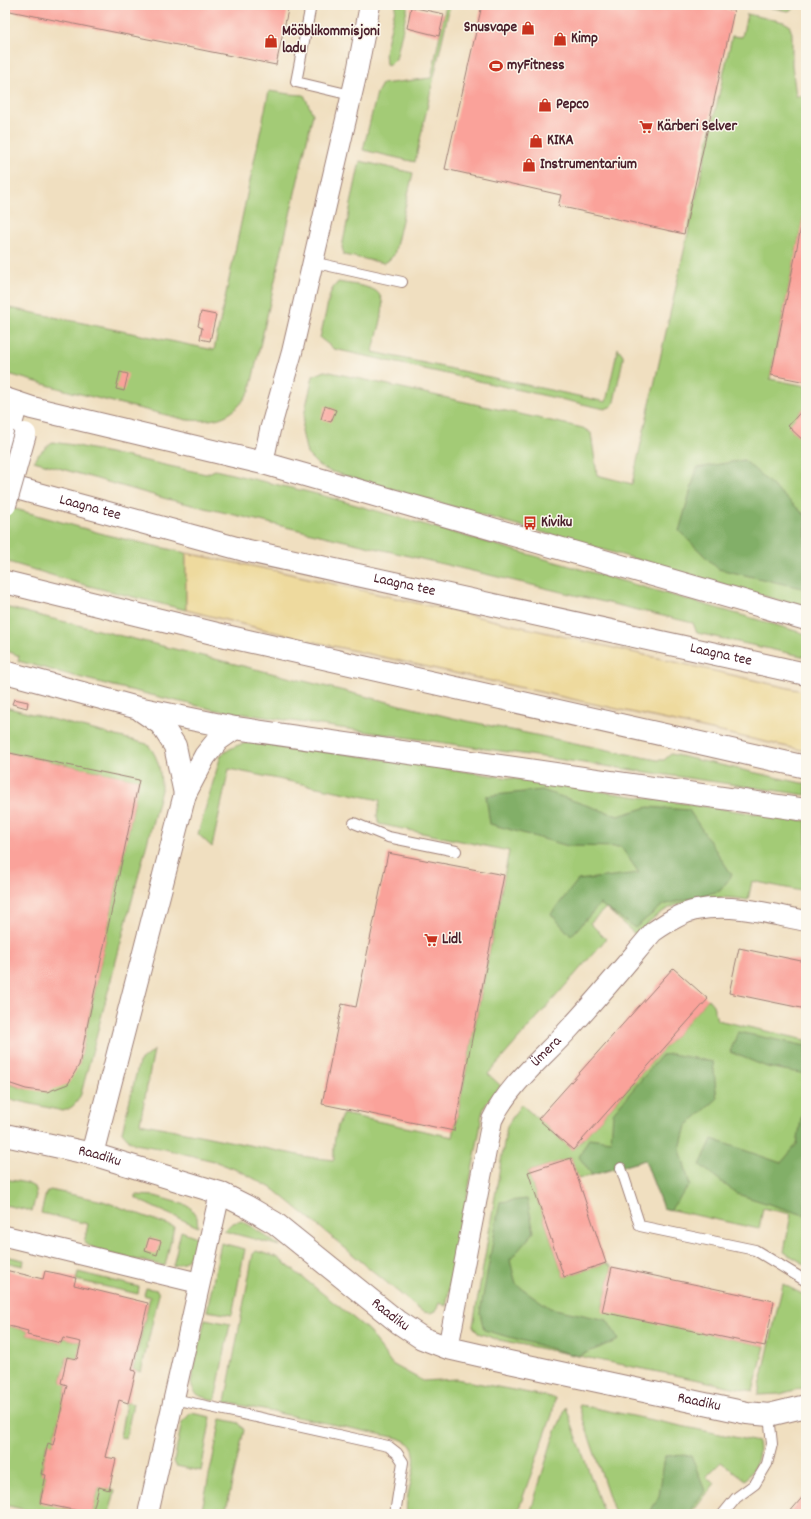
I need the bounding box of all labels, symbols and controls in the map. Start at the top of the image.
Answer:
place label: Snusvape [464,17,517,39]
shop icon: Snusvape [520,20,536,36]
place label: Mööblikommisjoni ladu [282,21,380,60]
place label: Kimp [571,28,598,50]
shop icon: Kimp [552,31,568,47]
shop icon: Mööblikommisjoni ladu [263,33,279,49]
place label: myFitness [507,55,565,77]
sports icon: myFitness [488,58,504,74]
place label: Pepco [556,94,589,116]
shop icon: Pepco [537,97,553,113]
place label: Kärberi Selver [657,116,737,138]
supermarket icon: Kärberi Selver [638,119,654,135]
place label: KIKA [547,130,574,152]
shop icon: KIKA [528,133,544,149]
place label: Instrumentarium [540,154,637,176]
shop icon: Instrumentarium [521,157,537,173]
street label: Laagna tee [57,489,124,527]
place label: Kiviku [541,512,573,534]
bus stop icon: Kiviku [522,515,538,531]
street label: Laagna tee [371,568,438,603]
street label: Laagna tee [688,638,754,673]
place label: Lidl [442,929,462,951]
supermarket icon: Lidl [423,932,439,948]
street label: Ümera [526,1031,568,1073]
street label: Raadiku [76,1140,124,1173]
street label: Raadiku [366,1293,414,1338]
street label: Raadiku [675,1387,723,1418]

